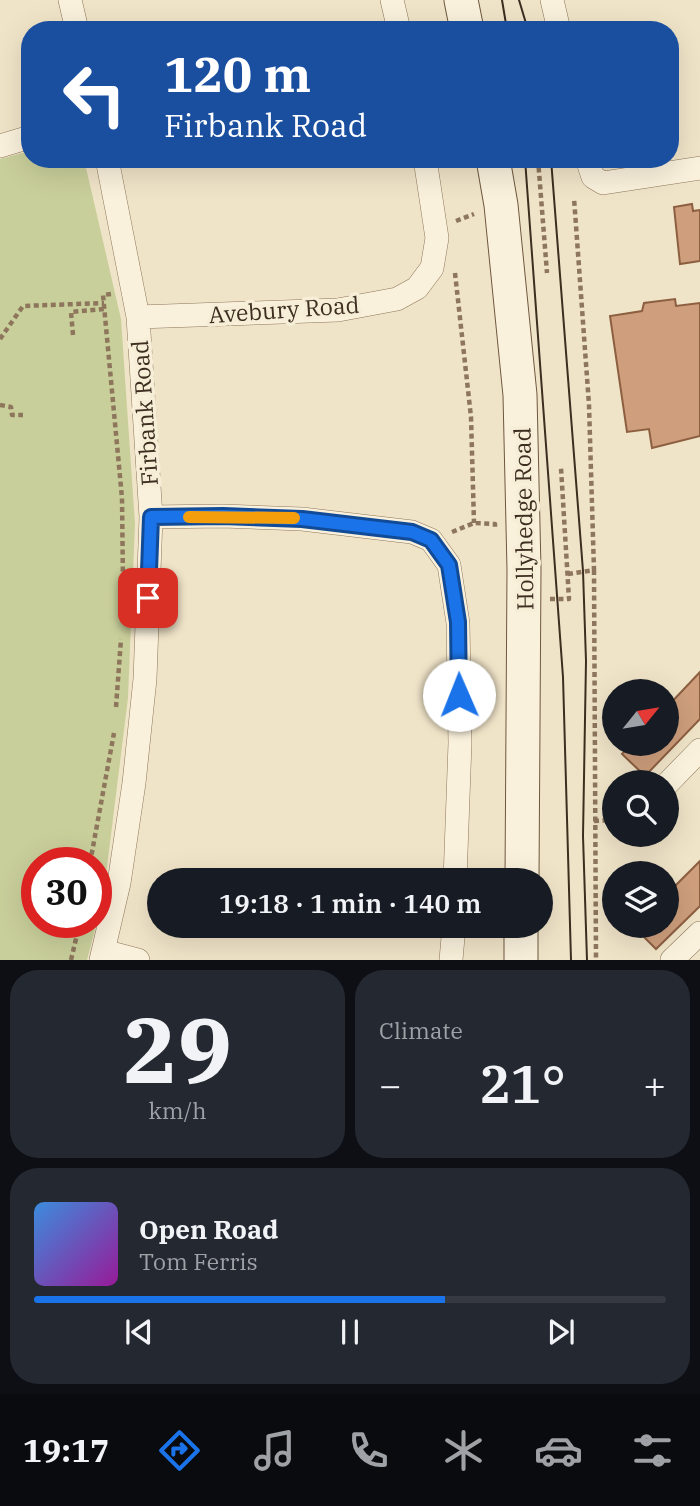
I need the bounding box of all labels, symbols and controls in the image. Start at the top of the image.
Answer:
text: 120 m [164,42,311,105]
icon: left [49,49,140,140]
text: Firbank Road [164,104,367,146]
street label: Avebury Road [208,289,360,329]
street label: Firbank Road [124,339,164,487]
street label: Hollyhedge Road [506,427,540,611]
pin [118,568,178,628]
icon: arrive [129,579,167,617]
position arrow [422,658,496,732]
north arrow [602,679,679,756]
map controls [602,679,679,938]
button: search [602,770,679,847]
speed limit sign: 30 [21,847,112,938]
button: layers [602,861,679,938]
text: 19:18 · 1 min · 140 m [219,886,481,920]
text: 29 [123,990,232,1108]
text: Climate [379,1015,463,1045]
text: 21° [479,1050,566,1117]
text: − [379,1060,402,1109]
text: + [643,1060,666,1109]
text: km/h [148,1095,207,1125]
text: Open Road [139,1212,278,1246]
text: Tom Ferris [139,1246,258,1276]
icon: previous [120,1313,158,1351]
icon: pause [331,1313,369,1351]
icon: next [542,1313,580,1351]
icon: directions [155,1426,204,1475]
icon: music [250,1426,299,1475]
icon: phone [344,1426,393,1475]
icon: climate [439,1426,488,1475]
icon: car [534,1426,583,1475]
icon: filters [628,1426,677,1475]
text: 19:17 [23,1429,109,1471]

